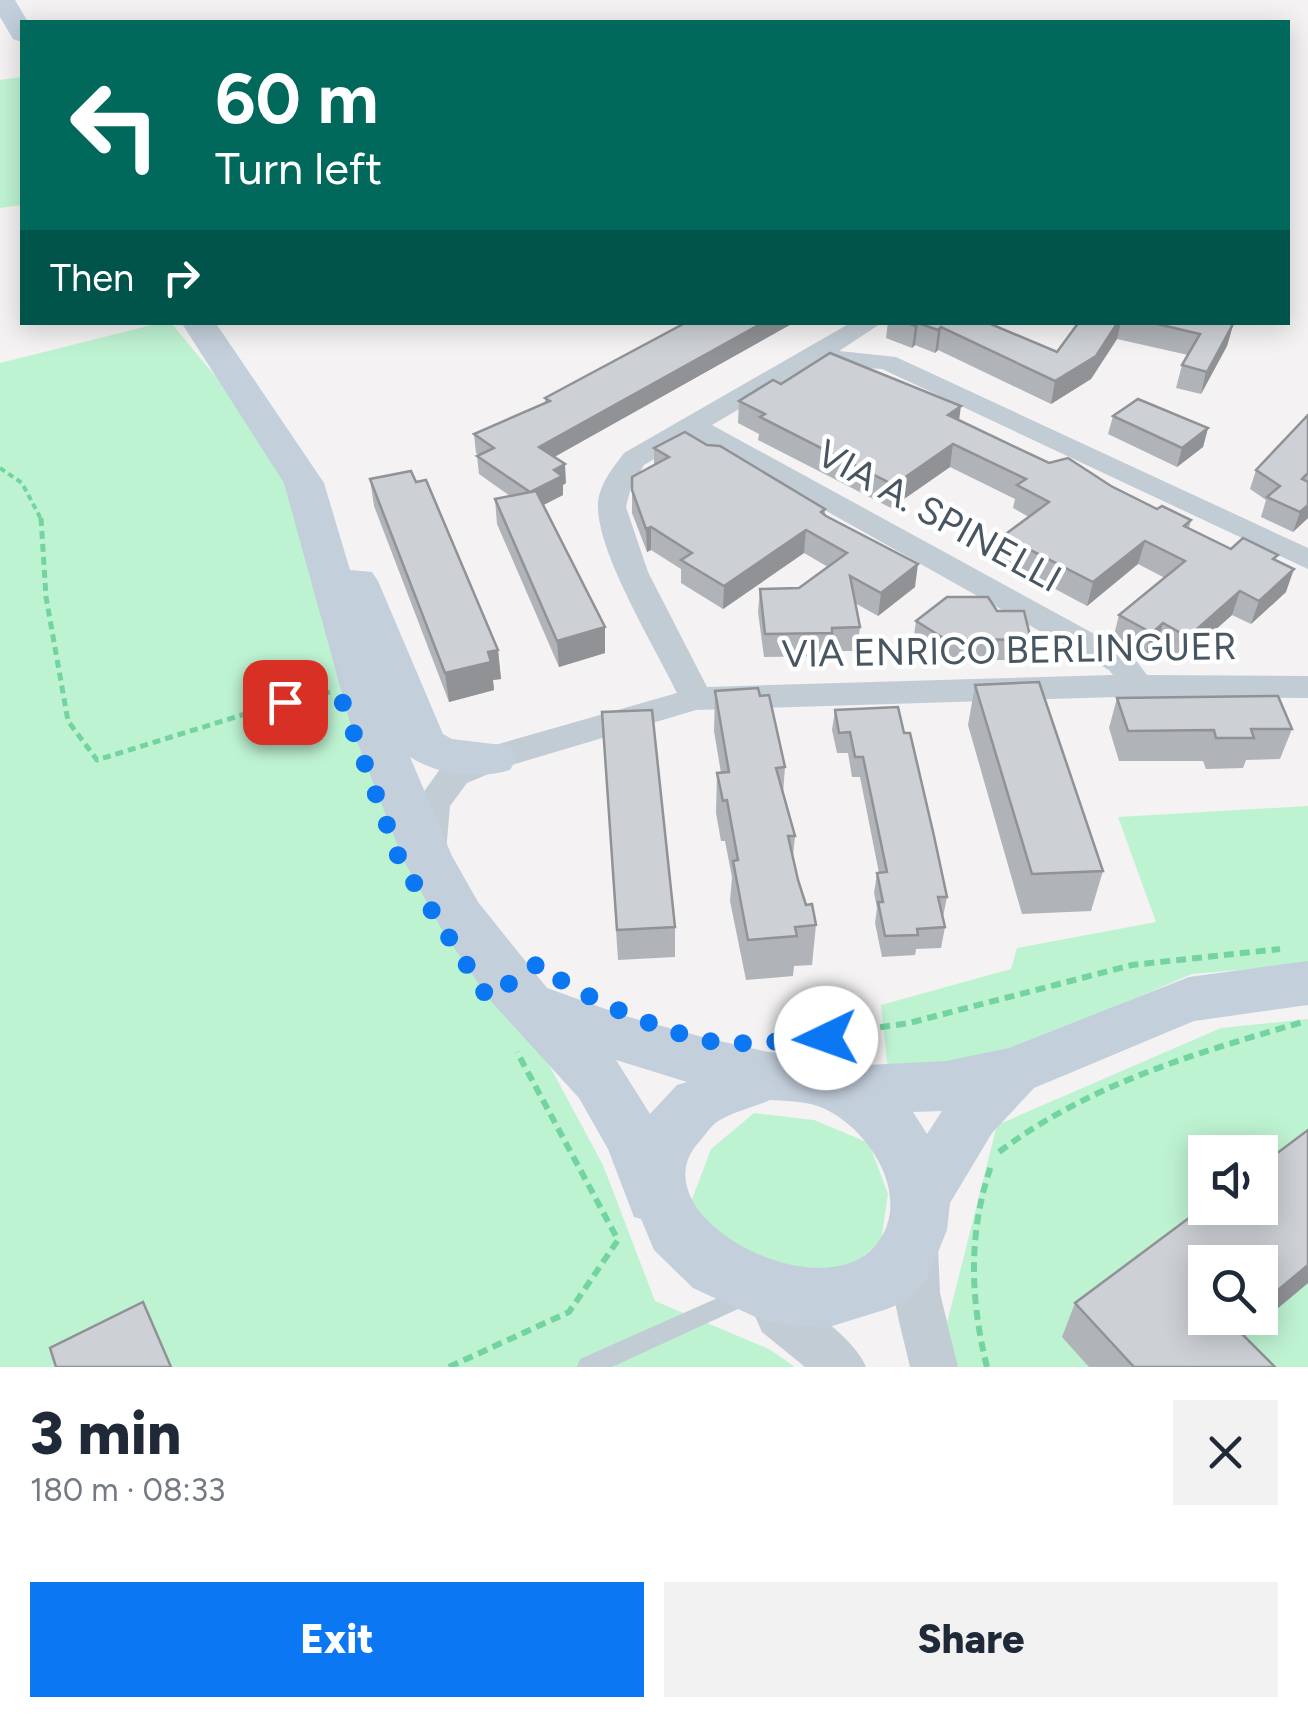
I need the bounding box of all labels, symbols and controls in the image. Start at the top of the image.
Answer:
text: 60 m [215,56,379,141]
icon: left [50,60,180,190]
text: Turn left [215,141,382,195]
icon: right [154,250,209,305]
text: Then [50,255,134,301]
street label: VIA A. SPINELLI [809,430,1069,602]
street label: VIA ENRICO BERLINGUER [781,623,1237,677]
pin [243,660,328,745]
icon: arrive [258,675,313,730]
position arrow [774,986,878,1090]
map controls [1188,1135,1278,1335]
button: sound [1188,1135,1278,1225]
button: search [1188,1245,1278,1335]
text: 3 min [30,1397,182,1469]
button: close [1173,1400,1278,1505]
text: 180 m · 08:33 [30,1471,226,1509]
button: Exit [30,1582,644,1697]
button: Share [664,1582,1278,1697]

